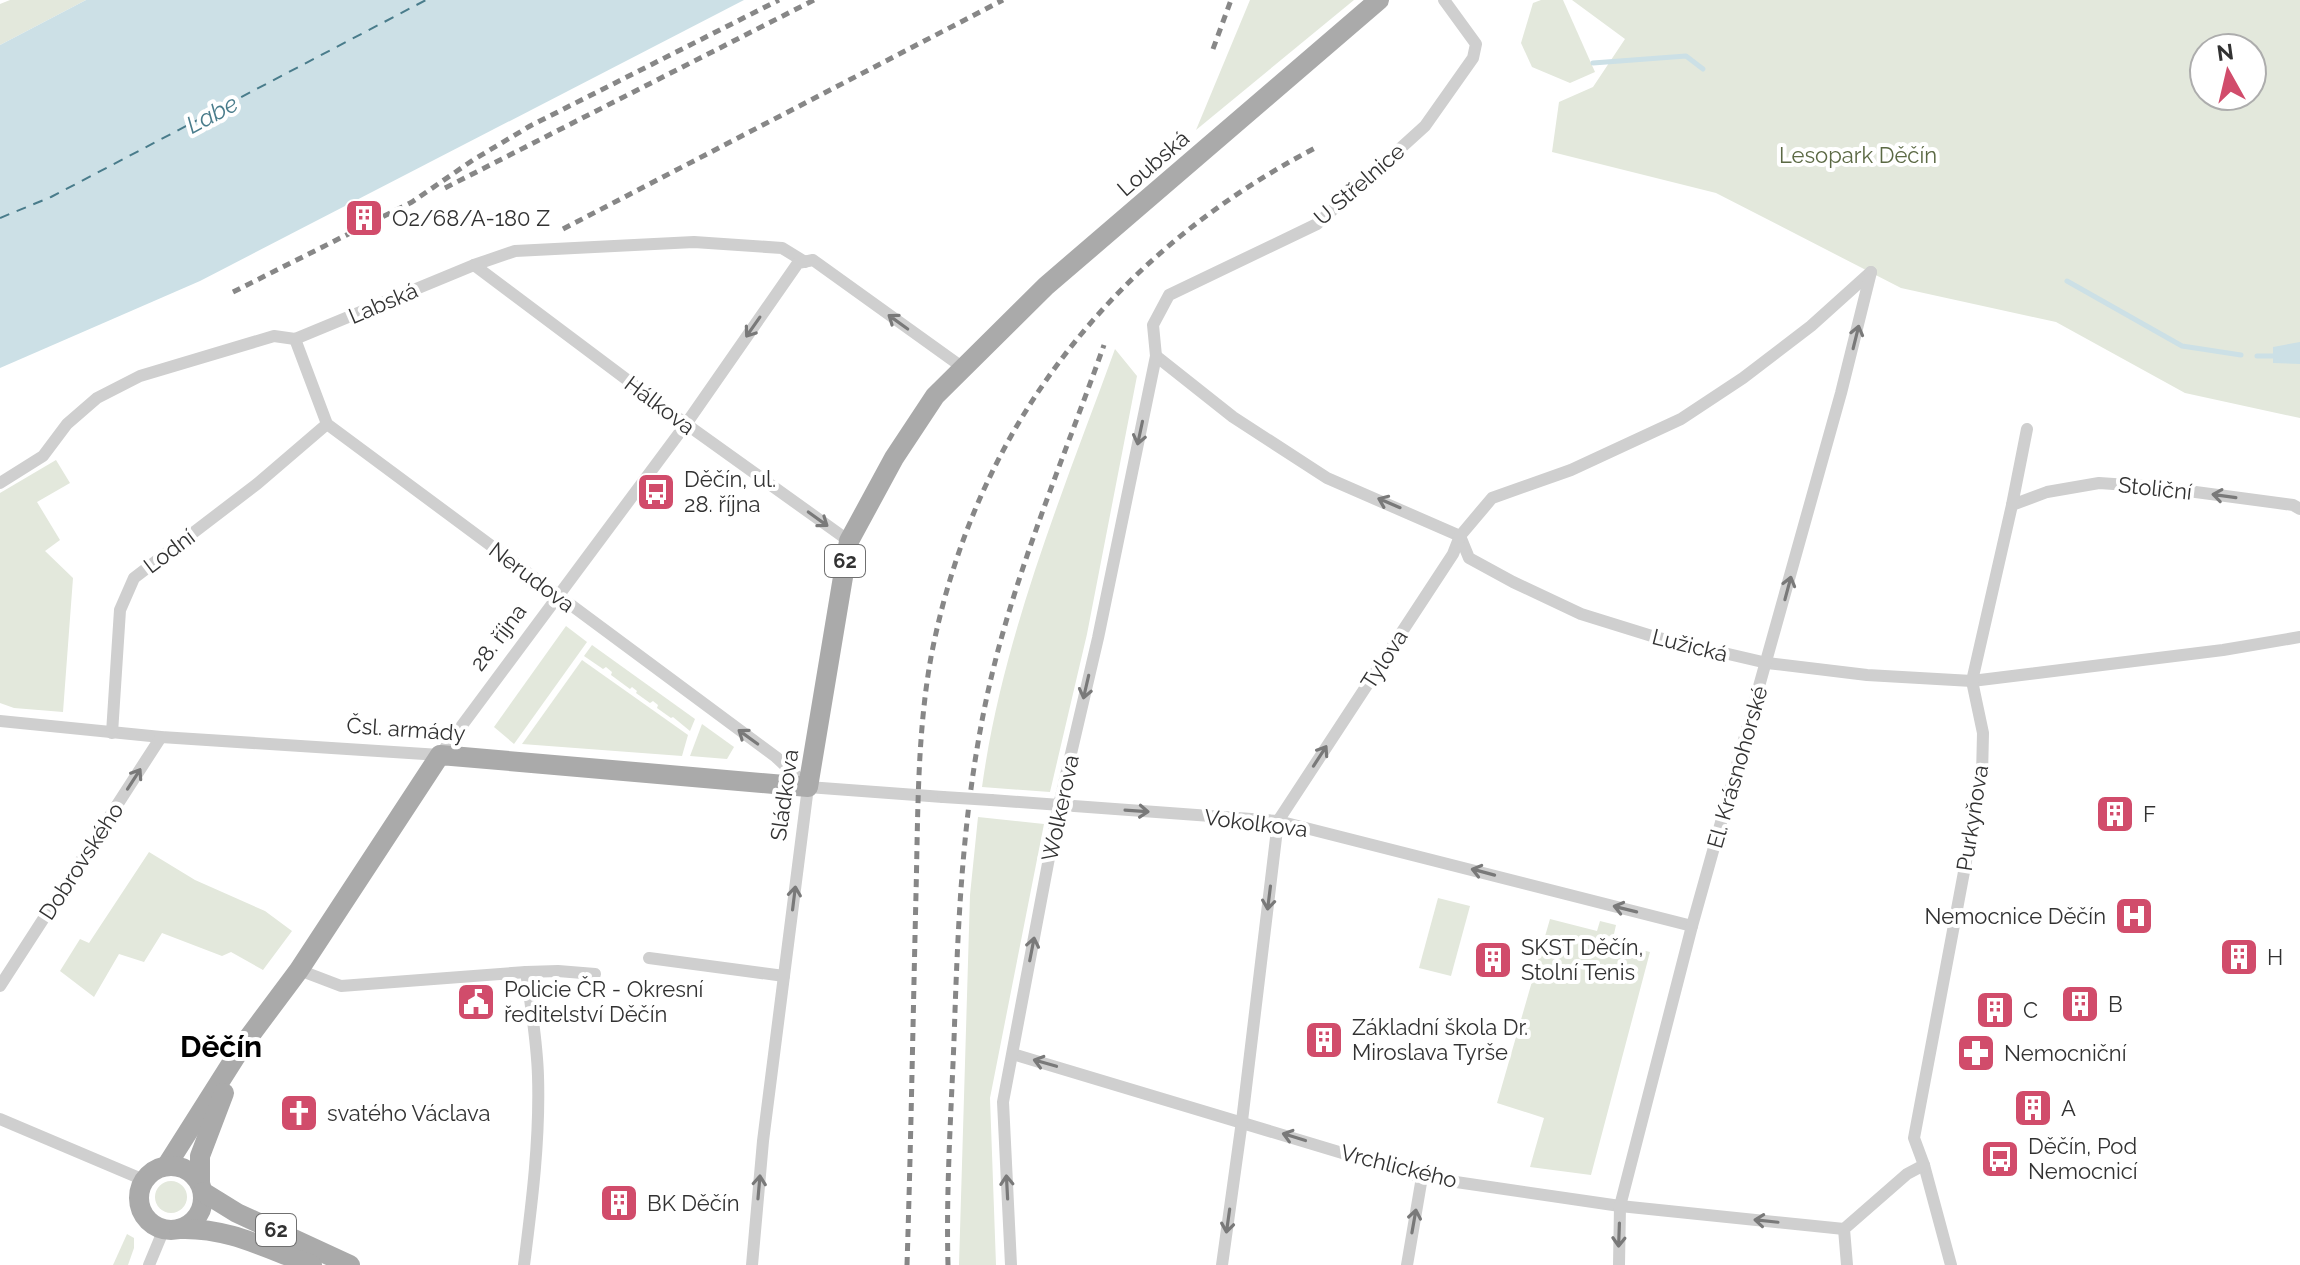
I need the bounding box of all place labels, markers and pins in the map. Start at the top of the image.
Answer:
building icon: O2/68/A-180 Z [343,197,385,239]
place label: O2/68/A-180 Z [392,205,550,231]
place label: Děčín, ul. 28. října [684,466,776,517]
bus stop icon: Děčín, ul. 28. října [635,471,677,513]
building icon: F [2094,793,2136,835]
place label: F [2143,801,2156,827]
hospital icon: Nemocnice Děčín [2113,895,2155,937]
place label: Nemocnice Děčín [1924,903,2106,929]
place label: SKST Děčín, Stolní Tenis [1521,934,1644,985]
building icon: H [2218,936,2260,978]
building icon: SKST Děčín, Stolní Tenis [1472,939,1514,981]
place label: H [2267,944,2283,970]
place label: Policie ČR - Okresní ředitelství Děčín [504,976,704,1027]
public building icon: Policie ČR - Okresní ředitelství Děčín [455,981,497,1023]
building icon: B [2059,983,2101,1025]
building icon: C [1974,989,2016,1031]
place label: B [2108,991,2123,1017]
place label: C [2023,997,2038,1023]
place label: Základní škola Dr. Miroslava Tyrše [1352,1014,1528,1065]
building icon: Základní škola Dr. Miroslava Tyrše [1303,1019,1345,1061]
pharmacy icon: Nemocniční [1955,1032,1997,1074]
place label: Nemocniční [2004,1040,2127,1066]
building icon: A [2012,1087,2054,1129]
church icon: svatého Václava [278,1092,320,1134]
place label: A [2061,1095,2076,1121]
place label: svatého Václava [327,1100,491,1126]
place label: Děčín, Pod Nemocnicí [2028,1133,2138,1184]
bus stop icon: Děčín, Pod Nemocnicí [1979,1138,2021,1180]
building icon: BK Děčín [598,1182,640,1224]
place label: BK Děčín [647,1190,740,1216]

